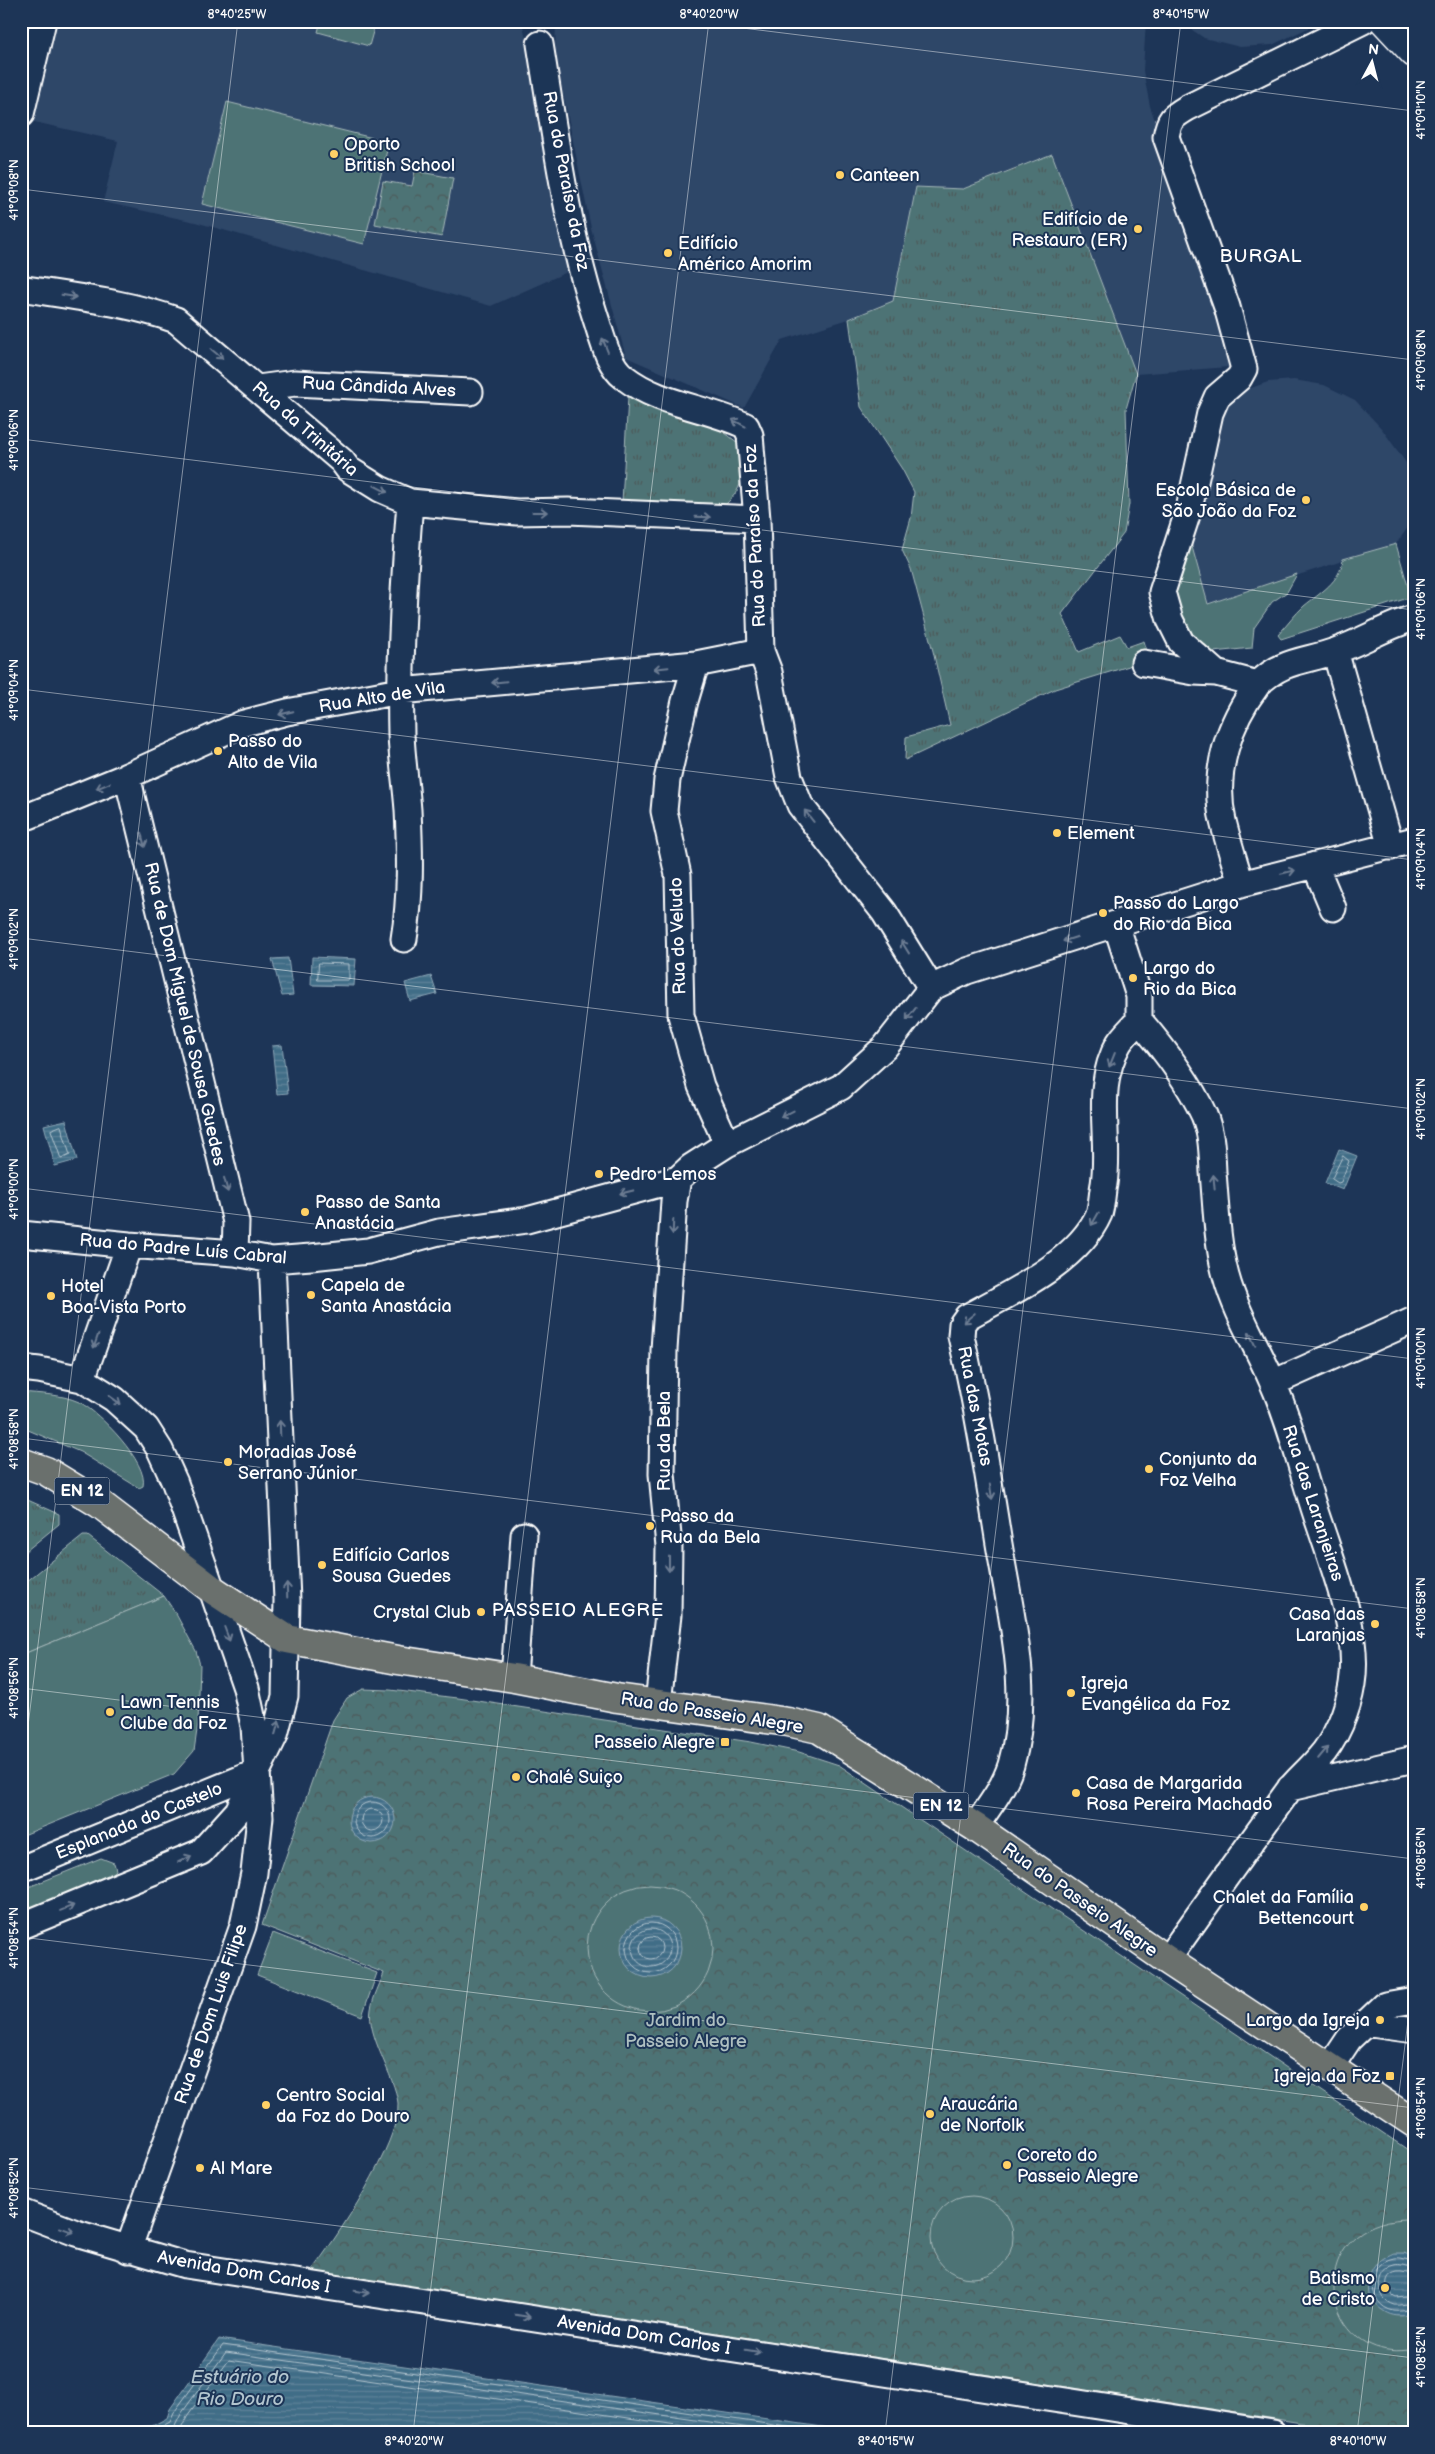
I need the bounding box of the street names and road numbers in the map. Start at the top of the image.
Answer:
street label: Rua do Paraíso da Foz [538,89,594,273]
street label: Rua Cândida Alves [302,372,457,402]
street label: Rua da Trinitária [248,377,362,481]
street label: Rua do Paraíso da Foz [740,444,770,628]
street label: Rua Alto de Vila [317,677,447,717]
street label: Rua de Dom Miguel de Sousa Guedes [140,860,230,1168]
street label: Rua do Veludo [665,877,691,995]
street label: Rua do Padre Luís Cabral [79,1229,287,1269]
street label: Rua das Motas [953,1344,997,1468]
street label: Rua da Bela [654,1391,675,1491]
street label: Rua das Laranjeiras [1278,1422,1348,1584]
road number: EN 12 [54,1478,110,1504]
street label: Rua do Passeio Alegre [619,1688,805,1738]
street label: Esplanada do Castelo [53,1778,225,1864]
road number: EN 12 [914,1792,968,1820]
street label: Rua do Passeio Alegre [998,1838,1162,1962]
street label: Rua de Dom Luis Filipe [170,1921,252,2107]
street label: Avenida Dom Carlos I [156,2246,332,2298]
street label: Avenida Dom Carlos I [556,2311,732,2359]

